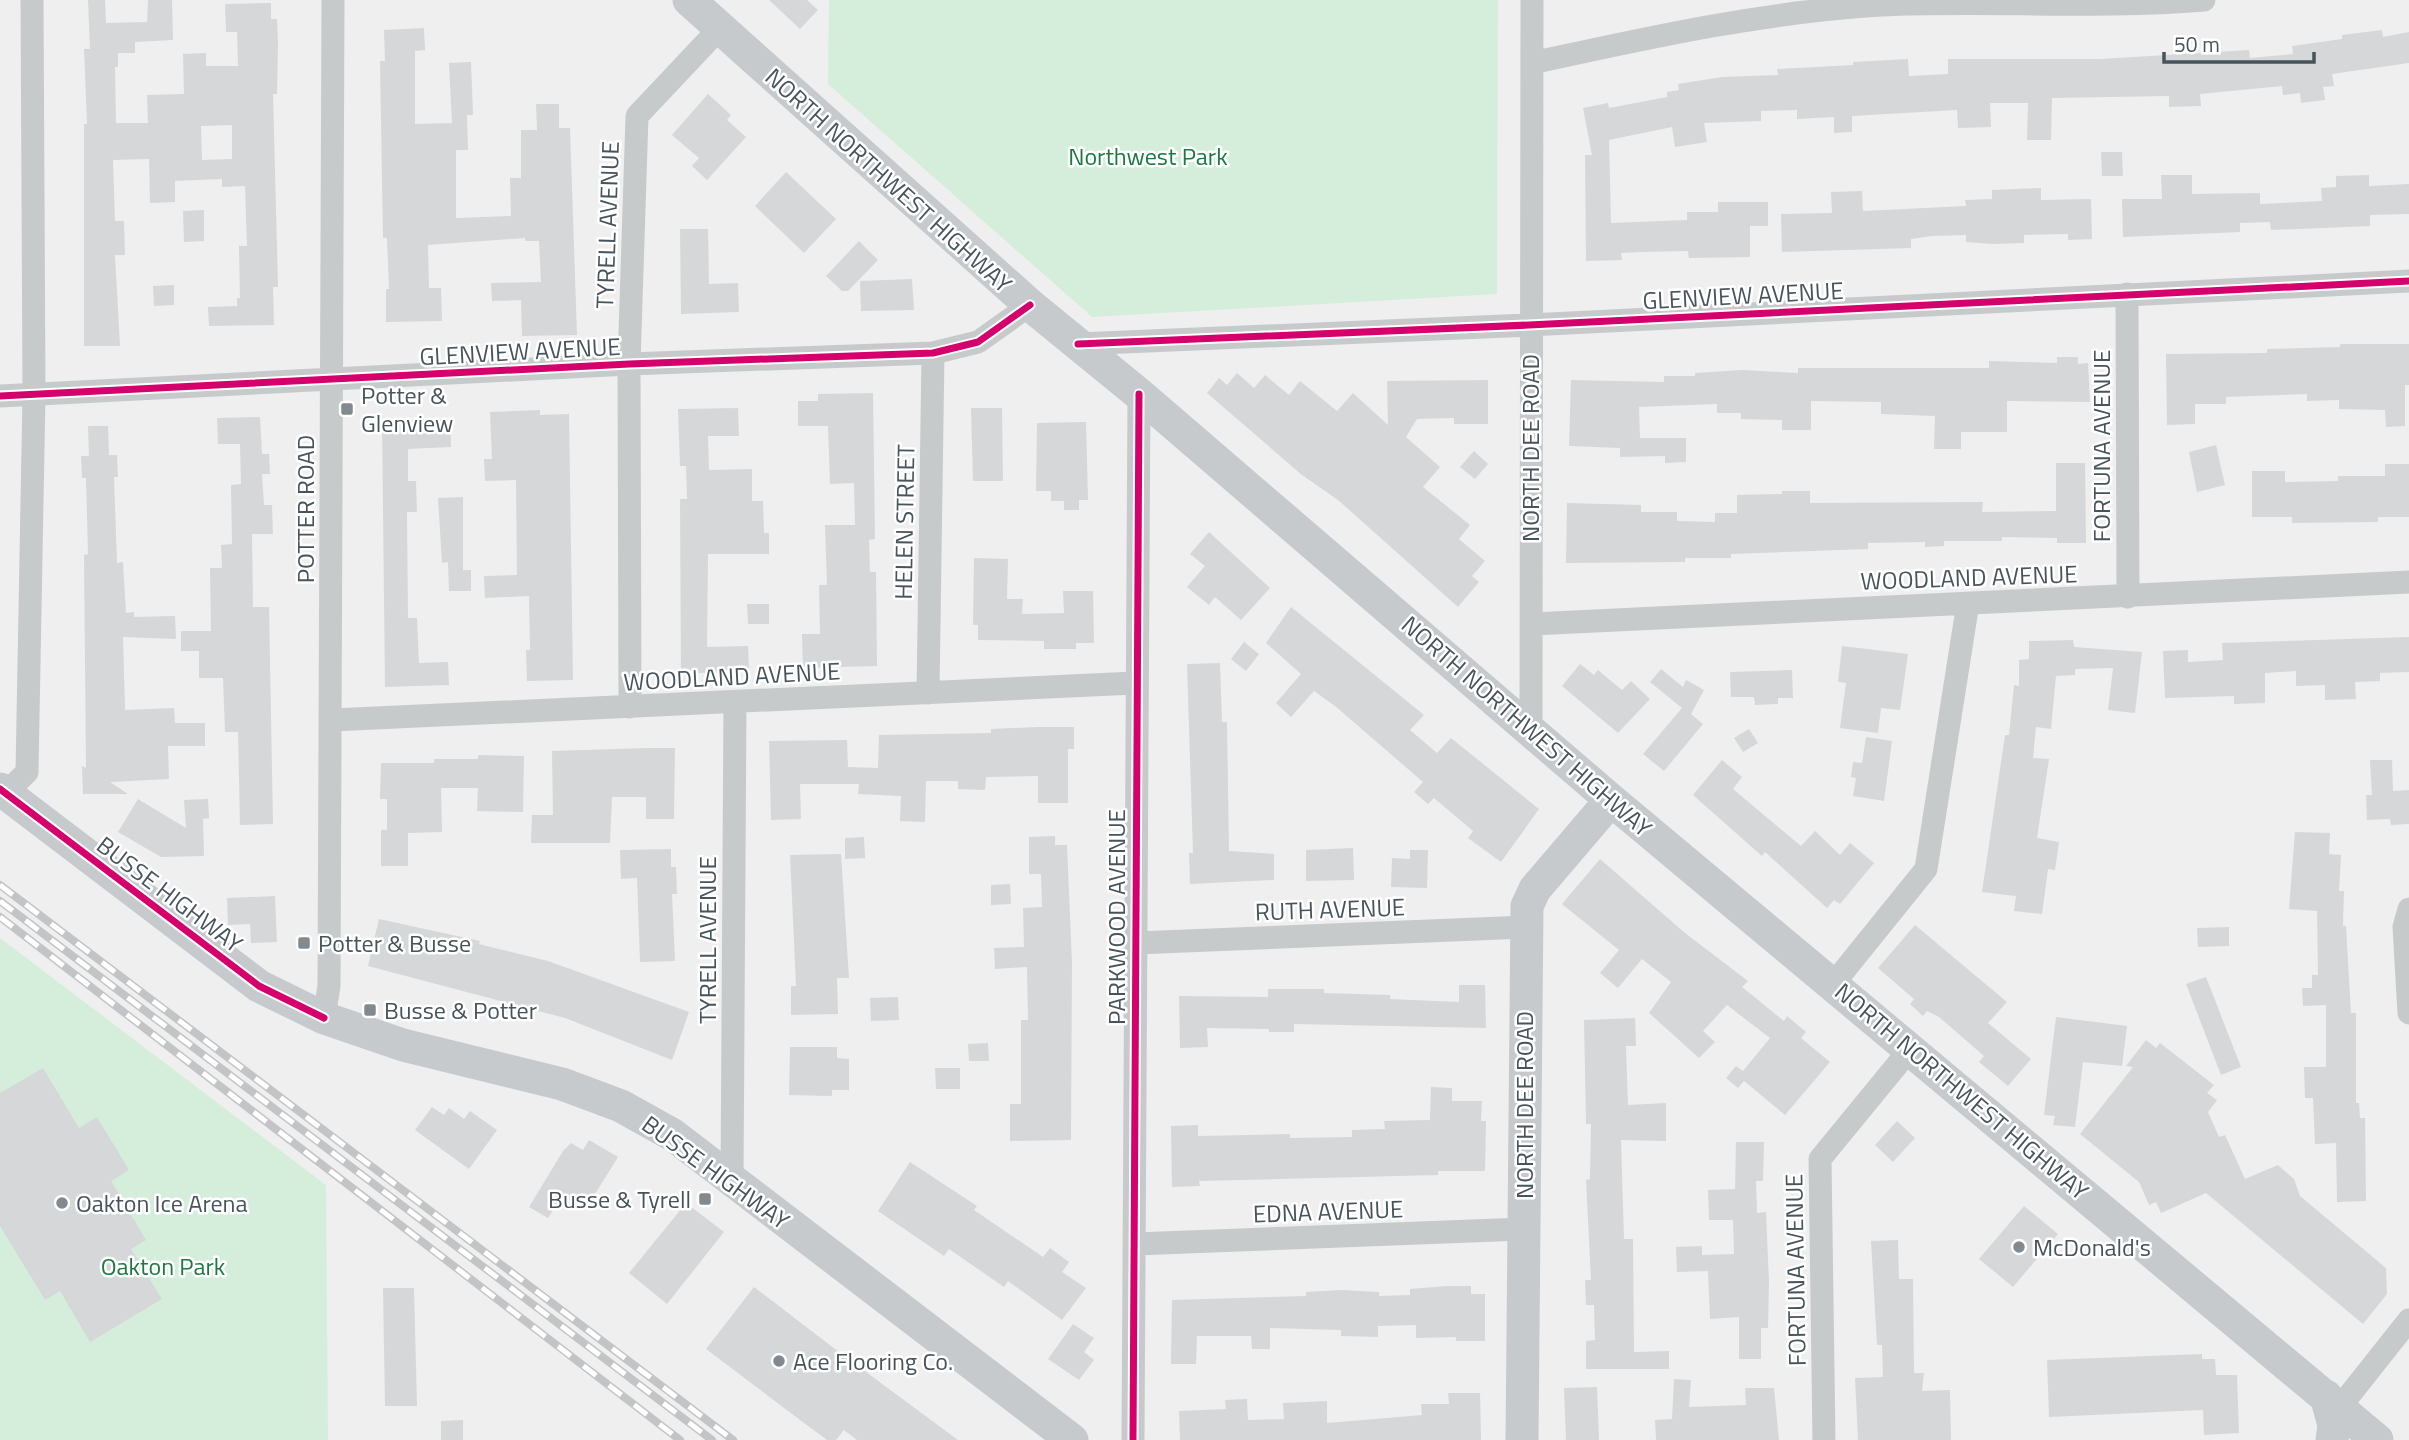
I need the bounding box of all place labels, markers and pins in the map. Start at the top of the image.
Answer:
place label: Potter & Glenview [361,377,453,441]
marker: Potter & Glenview [339,401,355,417]
place label: Potter & Busse [318,925,471,961]
marker: Potter & Busse [296,935,312,951]
place label: Busse & Potter [384,992,537,1028]
marker: Busse & Potter [362,1002,378,1018]
place label: Busse & Tyrell [548,1181,691,1217]
place label: Oakton Ice Arena [76,1185,248,1221]
marker: Busse & Tyrell [697,1191,713,1207]
marker: Oakton Ice Arena [54,1195,70,1211]
place label: McDonald's [2033,1229,2151,1265]
marker: McDonald's [2011,1239,2027,1255]
place label: Ace Flooring Co. [793,1343,953,1379]
marker: Ace Flooring Co. [771,1353,787,1369]

